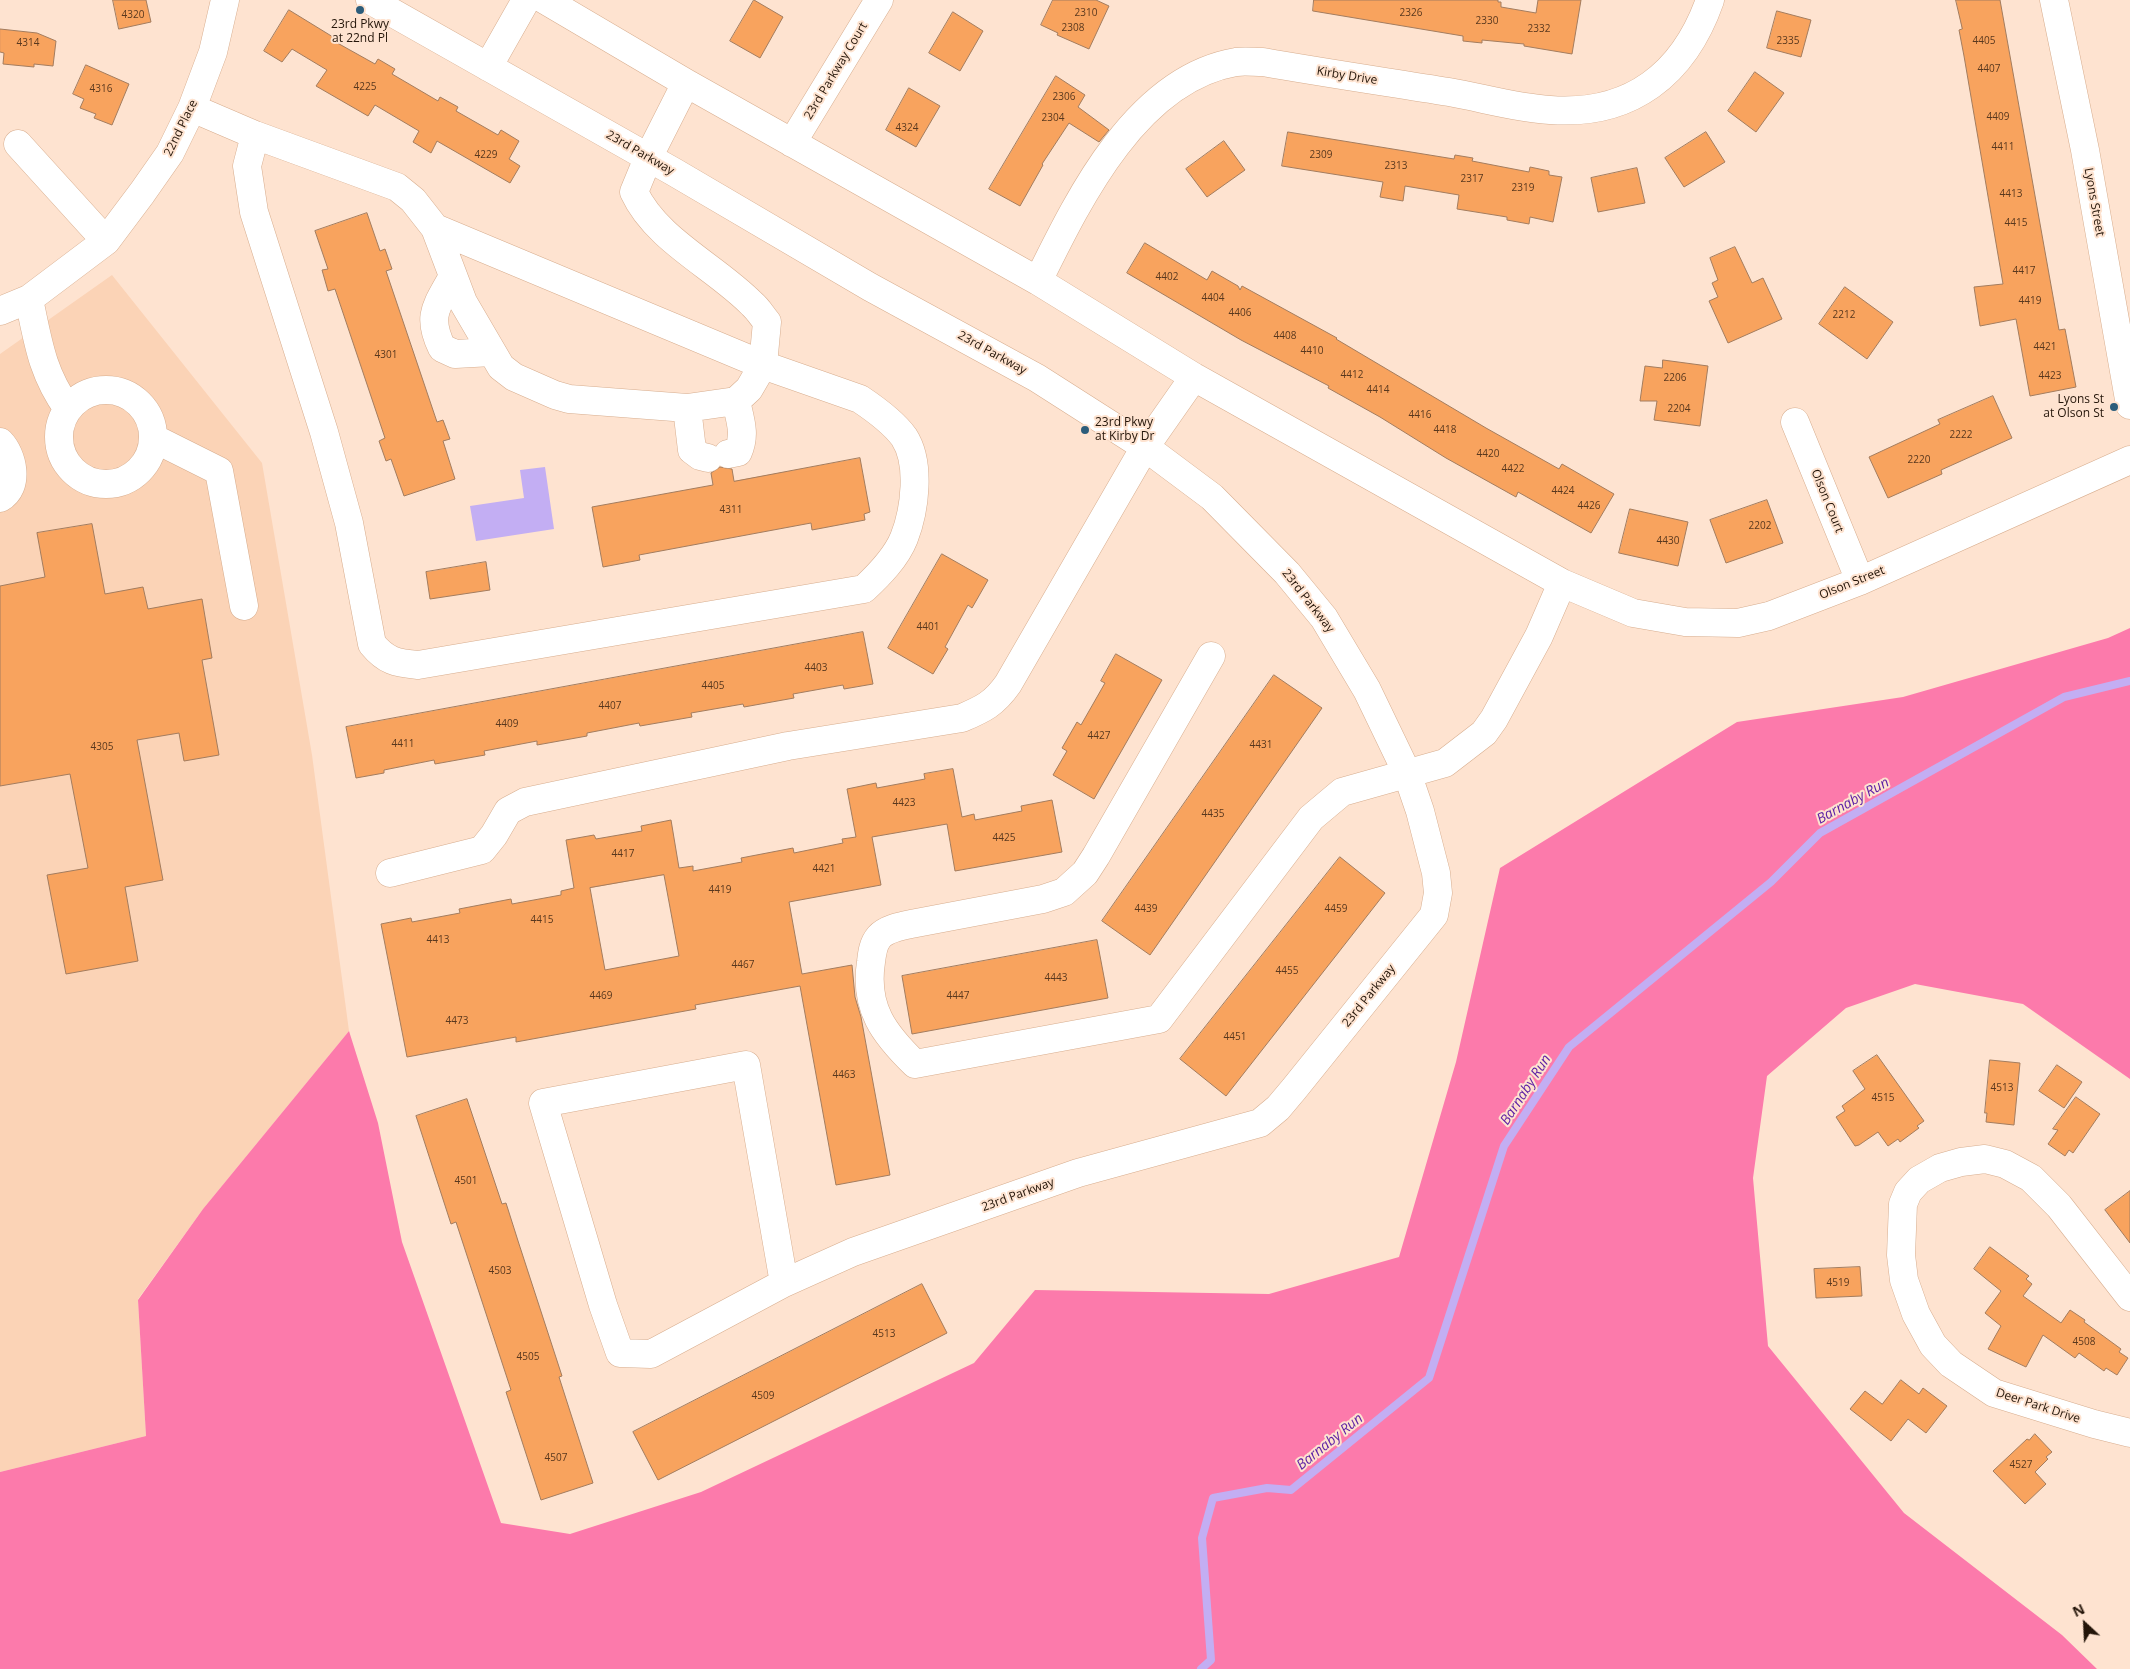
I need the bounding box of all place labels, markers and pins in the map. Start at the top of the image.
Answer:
marker: 23rd Pkwy at 22nd Pl [354,4,366,16]
place label: 23rd Pkwy at 22nd Pl [331,18,389,46]
place label: Lyons St at Olson St [2043,393,2104,421]
marker: Lyons St at Olson St [2108,401,2120,413]
place label: 23rd Pkwy at Kirby Dr [1095,416,1154,444]
marker: 23rd Pkwy at Kirby Dr [1079,424,1091,436]

